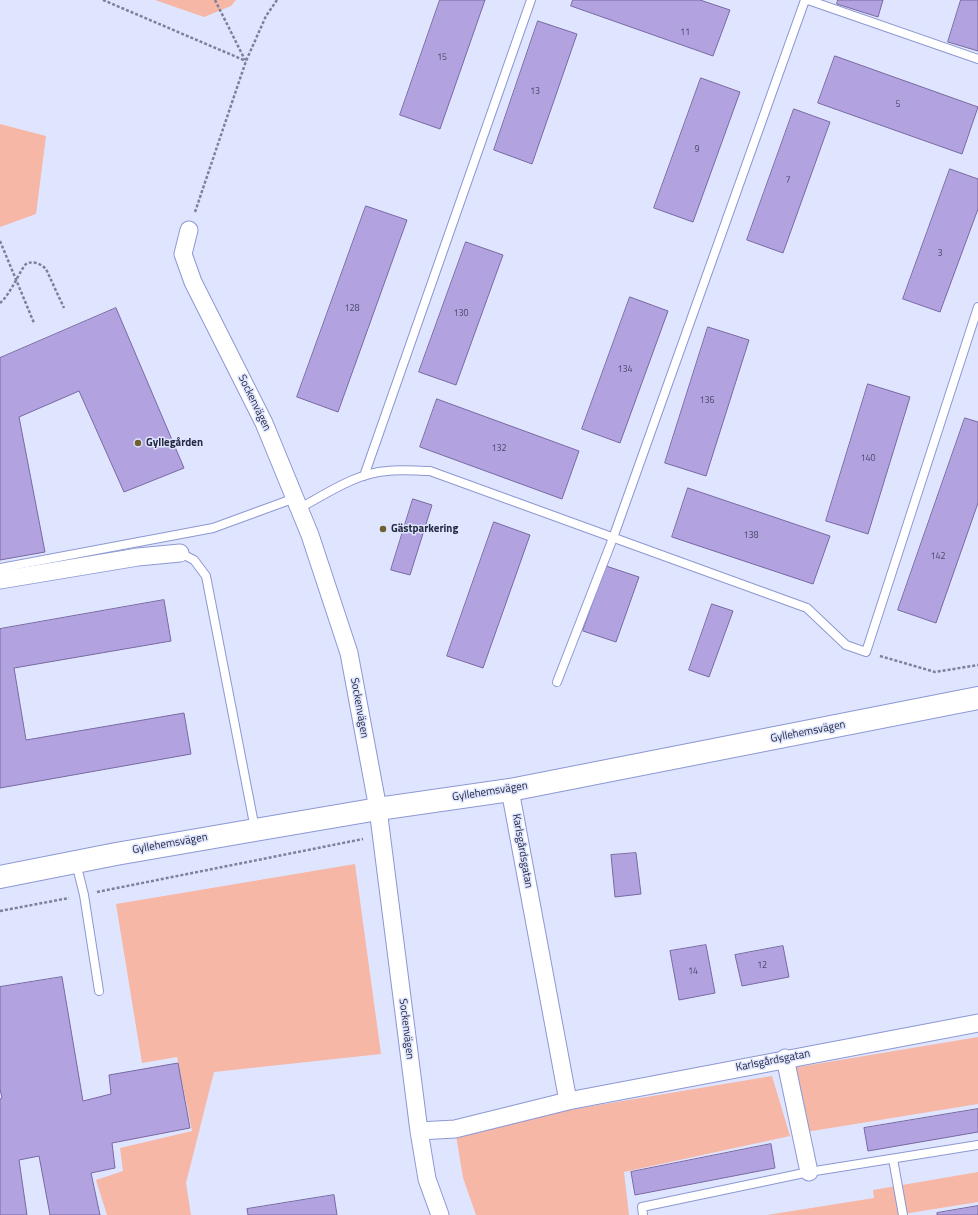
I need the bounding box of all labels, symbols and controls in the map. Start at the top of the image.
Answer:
house number: 11 [680,28,690,38]
house number: 15 [437,53,447,63]
house number: 13 [530,87,540,97]
house number: 5 [895,100,901,110]
house number: 9 [694,145,700,155]
house number: 7 [785,176,791,186]
house number: 3 [937,249,943,259]
house number: 128 [344,304,360,314]
house number: 130 [453,309,469,319]
house number: 134 [617,365,633,375]
street label: Sockenvägen [235,373,273,433]
house number: 136 [699,396,715,406]
place label: Gyllegården [146,436,203,450]
marker: Gyllegården [133,438,143,448]
house number: 132 [491,444,507,454]
house number: 140 [860,454,876,464]
place label: Gästparkering [391,522,458,536]
marker: Gästparkering [378,524,388,534]
house number: 138 [743,531,759,541]
house number: 142 [930,552,946,562]
street label: Sockenvägen [347,677,371,739]
street label: Gyllehemsvägen [769,718,847,746]
street label: Gyllehemsvägen [451,780,529,804]
street label: Karlsgårdsgatan [509,813,535,889]
street label: Gyllehemsvägen [131,831,209,857]
house number: 12 [757,961,767,971]
house number: 14 [688,967,698,977]
street label: Sockenvägen [396,998,416,1060]
street label: Karlsgårdsgatan [735,1047,811,1075]

